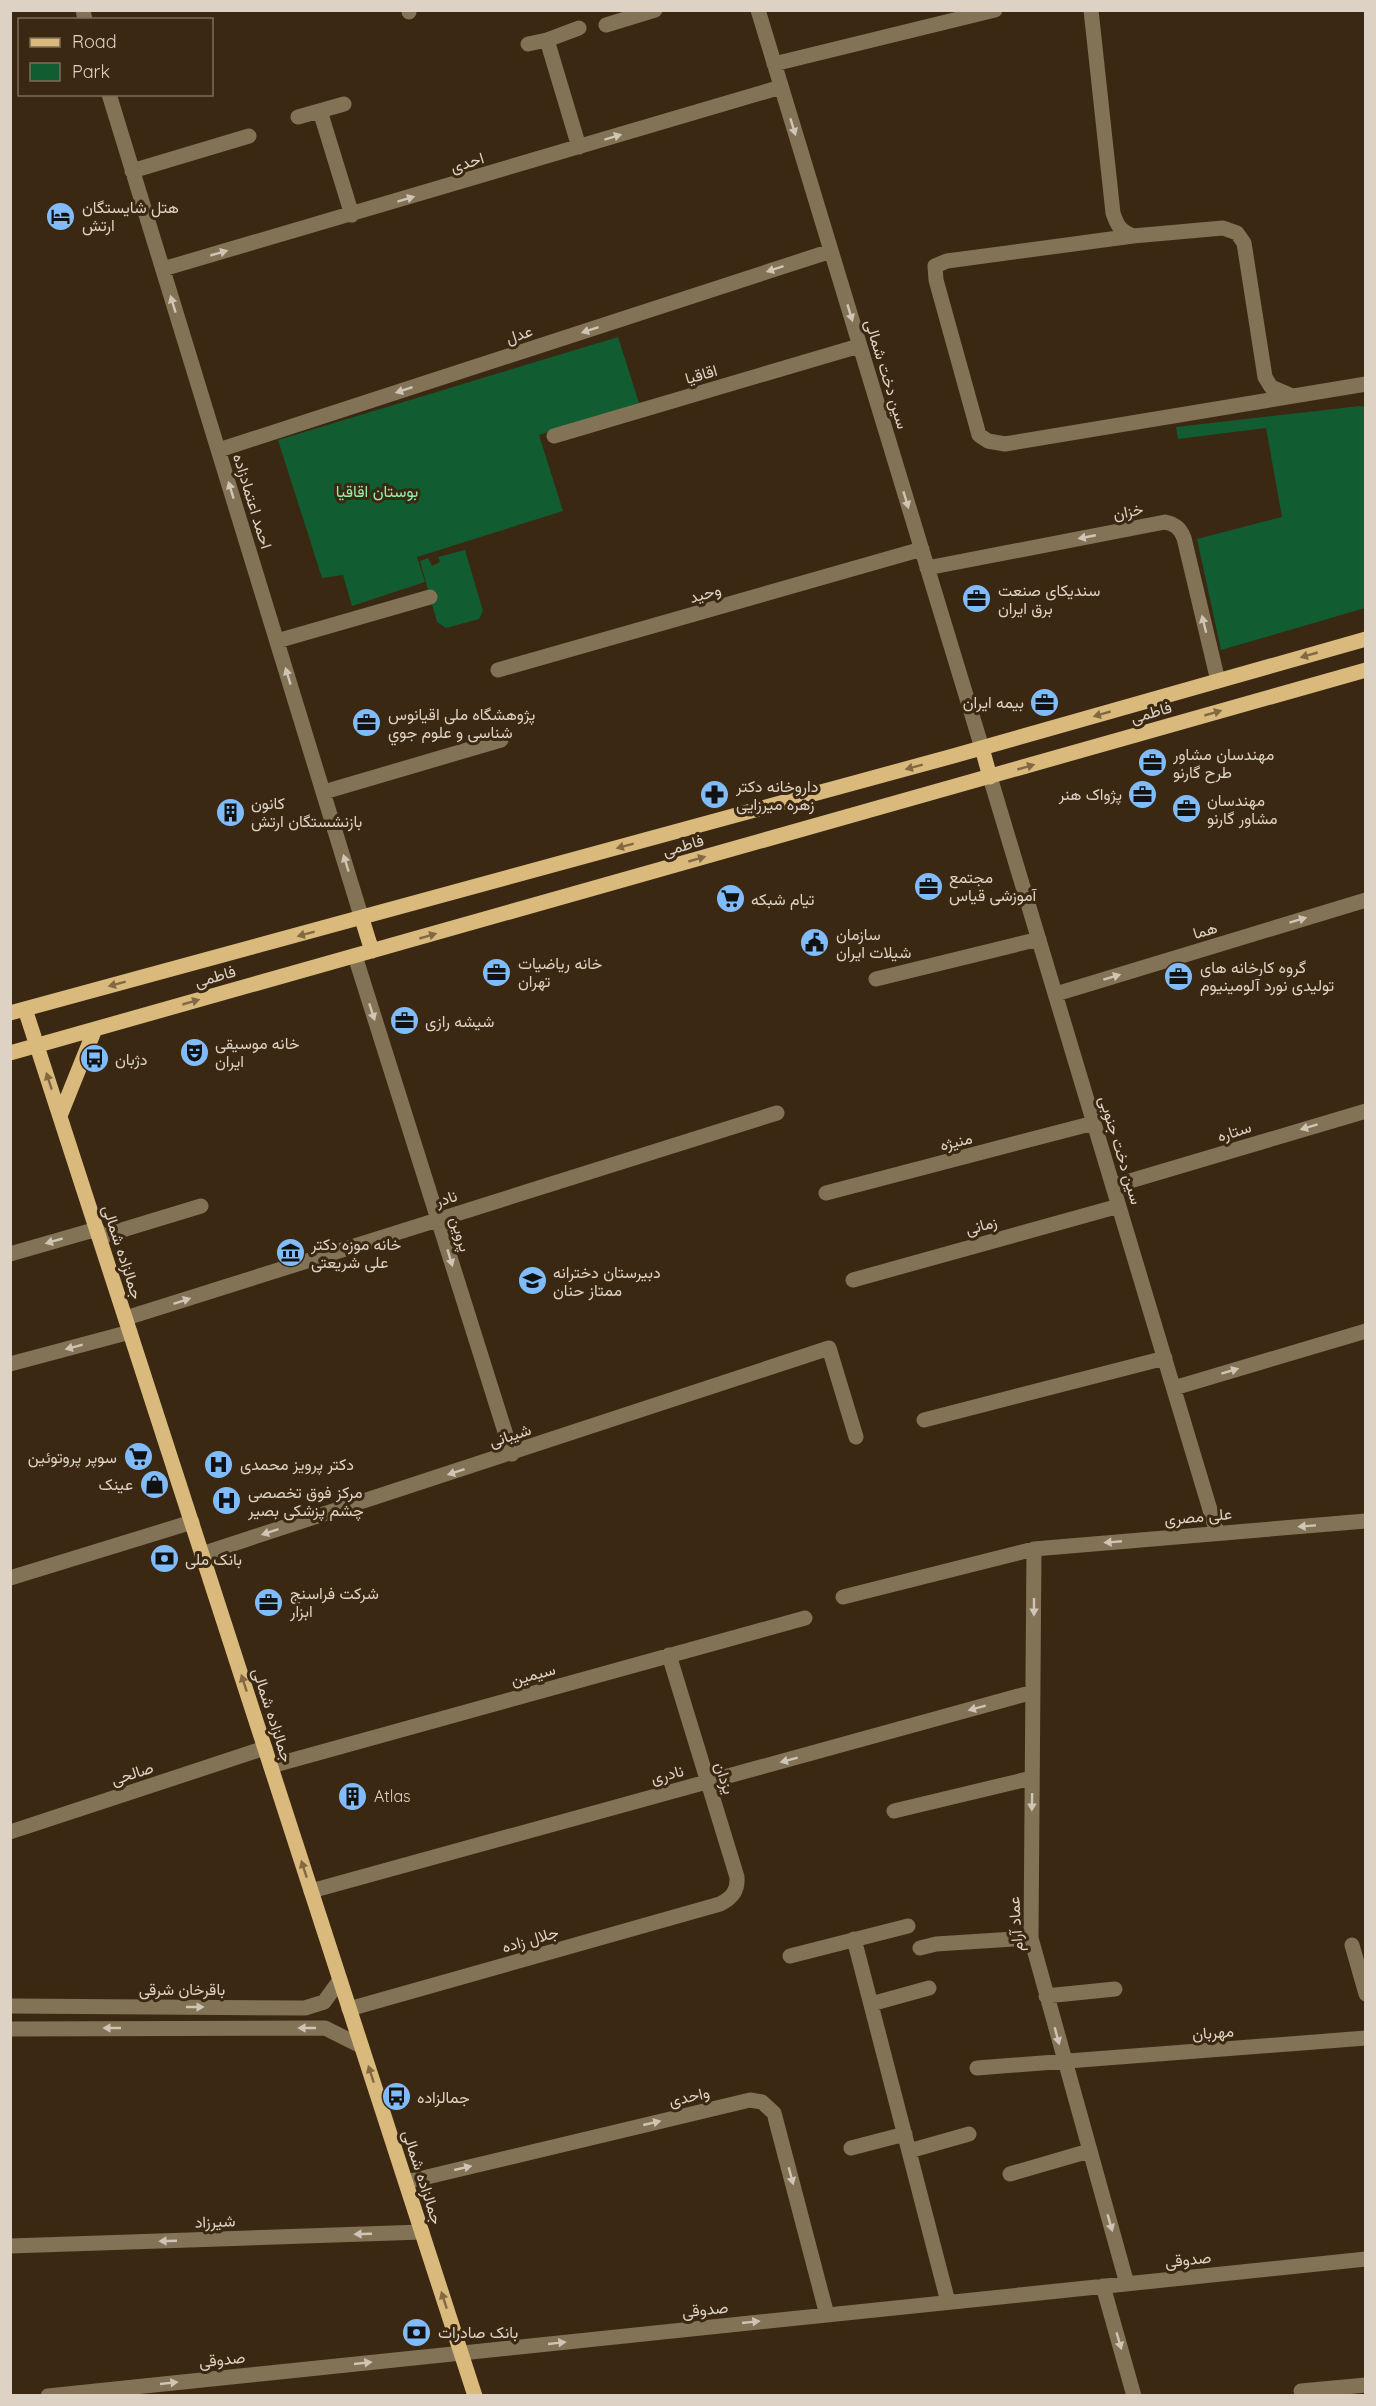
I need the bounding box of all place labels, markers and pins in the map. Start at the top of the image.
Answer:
place label: هتل شایستگان ارتش [82,197,179,236]
hotel icon: هتل شایستگان ارتش [45,200,77,232]
place label: سندیکای صنعت برق ایران [998,580,1100,619]
office icon: سندیکای صنعت برق ایران [961,583,993,615]
office icon: بیمه ایران [1029,686,1061,718]
place label: بیمه ایران [963,692,1024,713]
place label: پژوهشگاه ملی اقیانوس شناسی و علوم جوي [388,704,535,746]
office icon: پژوهشگاه ملی اقیانوس شناسی و علوم جوي [351,707,383,739]
place label: مهندسان مشاور طرح گارنو [1172,744,1274,784]
office icon: مهندسان مشاور طرح گارنو [1136,747,1168,779]
place label: داروخانه دکتر زهره میرزایی [735,776,818,815]
office icon: پژواک هنر [1127,778,1159,810]
pharmacy icon: داروخانه دکتر زهره میرزایی [699,779,731,811]
place label: پژواک هنر [1058,784,1122,806]
place label: مهندسان مشاور گارنو [1207,790,1278,829]
place label: کانون بازنشستگان ارتش [251,793,362,832]
office icon: مهندسان مشاور گارنو [1170,793,1202,825]
building icon: کانون بازنشستگان ارتش [214,796,246,828]
place label: مجتمع آموزشی قیاس [949,867,1037,906]
office icon: مجتمع آموزشی قیاس [912,870,944,902]
supermarket icon: تیام شبکه [714,883,746,915]
place label: تیام شبکه [751,889,815,910]
place label: سازمان شیلات ایران [836,924,911,963]
public building icon: سازمان شیلات ایران [799,927,831,959]
place label: خانه ریاضیات تهران [518,953,602,992]
office icon: خانه ریاضیات تهران [481,956,513,988]
place label: گروه کارخانه های تولیدی نورد آلومینیوم [1200,957,1334,996]
office icon: گروه کارخانه های تولیدی نورد آلومینیوم [1163,960,1195,992]
office icon: شیشه رازی [388,1005,420,1037]
place label: شیشه رازی [425,1011,494,1032]
place label: خانه موسیقی ایران [215,1033,300,1072]
theatre icon: خانه موسیقی ایران [178,1036,210,1068]
bus stop icon: دژبان [78,1043,110,1075]
place label: دژبان [115,1049,147,1070]
place label: خانه موزه دکتر علی شریعتی [310,1234,402,1273]
museum icon: خانه موزه دکتر علی شریعتی [274,1237,306,1269]
place label: دبیرستان دخترانه ممتاز حنان [553,1262,661,1301]
school or university icon: دبیرستان دخترانه ممتاز حنان [516,1265,548,1297]
supermarket icon: سوپر پروتوئین [122,1441,154,1473]
place label: سوپر پروتوئین [28,1447,117,1469]
hospital icon: دکتر پرویز محمدی [203,1448,235,1480]
place label: دکتر پرویز محمدی [240,1454,354,1476]
shop icon: عینک [138,1468,170,1500]
place label: عینک [98,1474,133,1494]
place label: مرکز فوق تخصصی چشم پزشکی بصیر [247,1482,364,1522]
hospital icon: مرکز فوق تخصصی چشم پزشکی بصیر [211,1485,243,1517]
bank icon: بانک ملی [148,1543,180,1575]
place label: بانک ملی [185,1549,242,1570]
place label: شرکت فراسنج ابزار [289,1583,379,1622]
office icon: شرکت فراسنج ابزار [253,1586,285,1618]
building icon: Atlas [337,1780,369,1812]
place label: Atlas [374,1786,411,1806]
bus stop icon: جمالزاده [380,2081,412,2113]
place label: جمالزاده [417,2087,470,2108]
bank icon: بانک صادرات [401,2316,433,2348]
place label: بانک صادرات [438,2322,518,2343]

